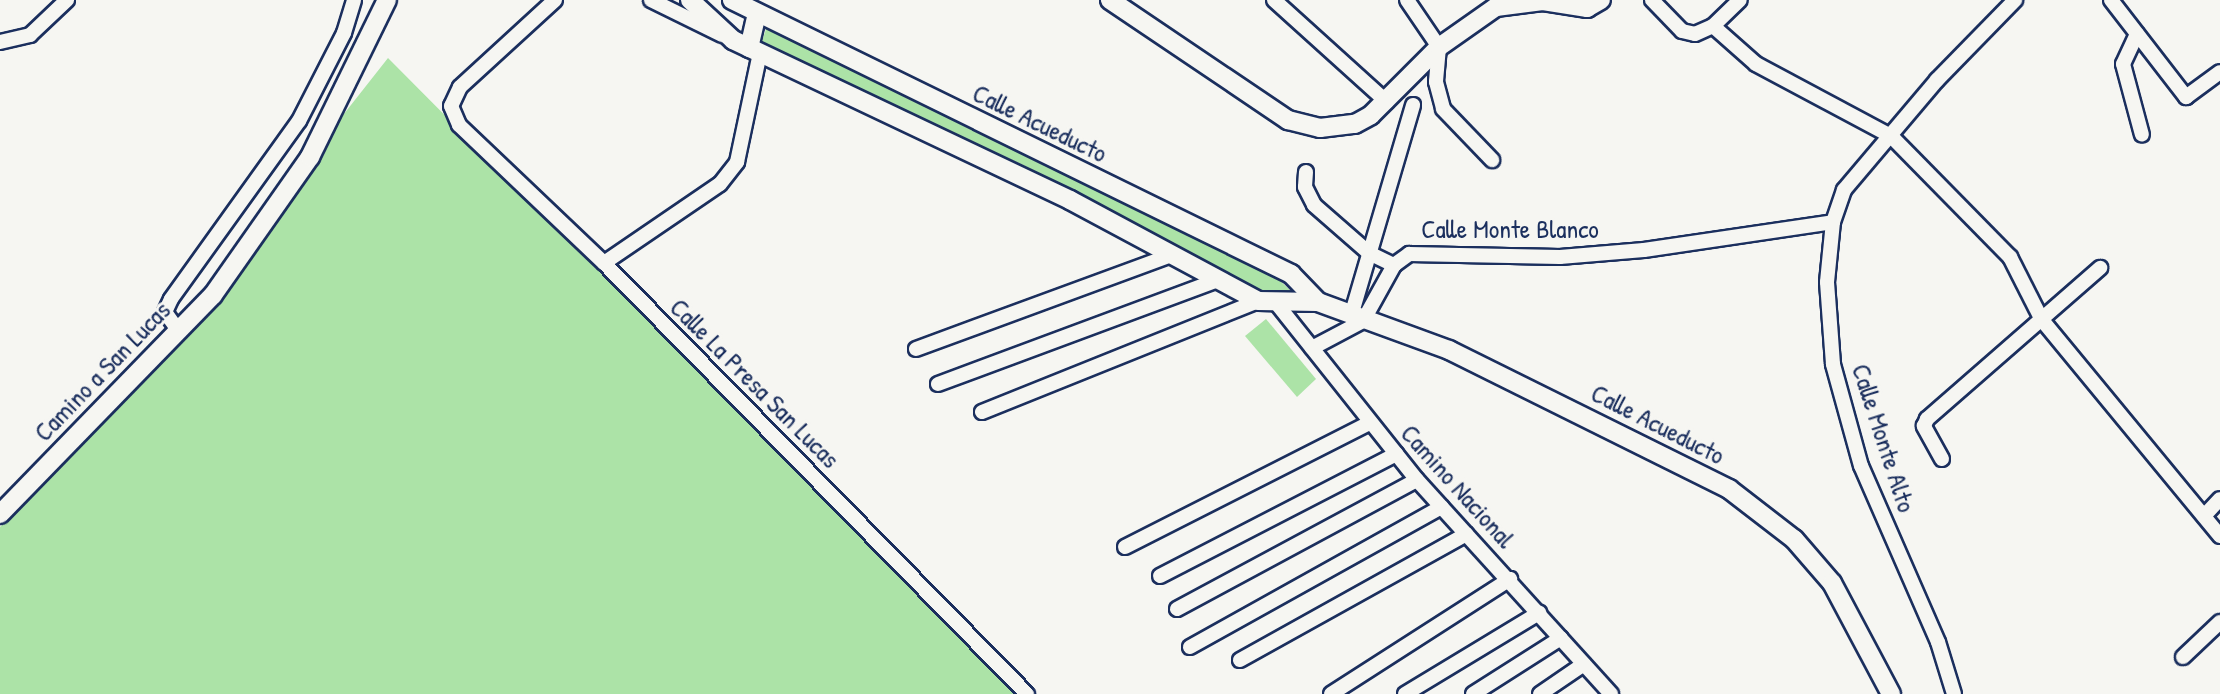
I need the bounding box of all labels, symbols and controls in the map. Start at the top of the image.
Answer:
street label: Calle Acueducto [968,77,1112,169]
street label: Calle Monte Blanco [1421,213,1599,245]
street label: Calle La Presa San Lucas [664,292,846,474]
street label: Camino a San Lucas [27,295,177,447]
street label: Calle Monte Alto [1845,360,1923,516]
street label: Calle Acueducto [1586,377,1730,471]
street label: Camino Nacional [1394,418,1522,554]

